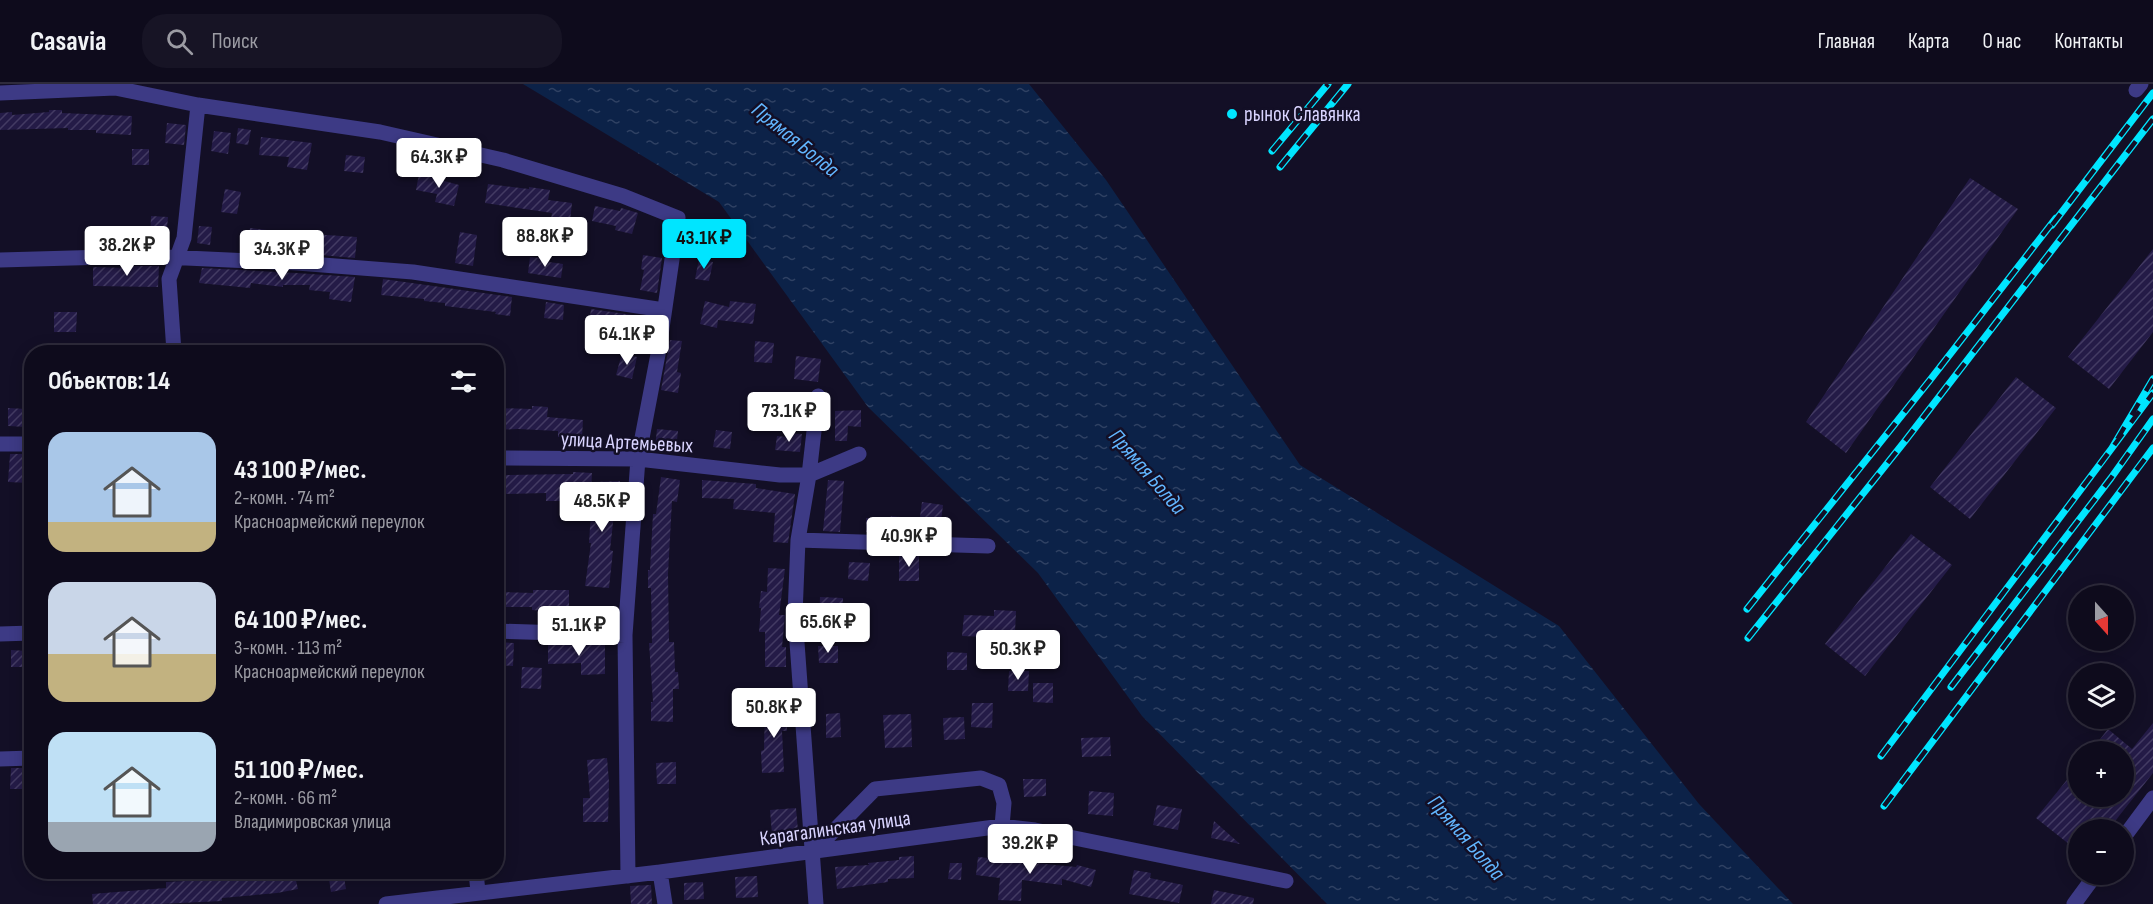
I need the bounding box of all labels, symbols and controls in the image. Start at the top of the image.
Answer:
search box [142,14,562,68]
text: Casavia [30,25,106,58]
icon: search [163,25,196,58]
text: Поиск [211,28,258,55]
text: Главная [1818,29,1875,54]
text: Карта [1908,29,1949,54]
text: О нас [1982,29,2021,54]
text: Контакты [2054,29,2123,54]
water label: Прямая Болда [746,97,844,184]
place label: рынок Славянка [1244,102,1361,127]
marker: рынок Славянка [1225,107,1239,121]
pin: 64.3K ₽ [384,138,494,189]
text: 64.3K ₽ [410,145,468,169]
pin: 88.8K ₽ [490,217,600,268]
pin: 43.1K ₽ [649,219,759,270]
text: 88.8K ₽ [516,224,574,248]
pin: 38.2K ₽ [72,226,182,277]
text: 43.1K ₽ [676,226,732,250]
pin: 34.3K ₽ [227,230,337,281]
text: 38.2K ₽ [99,233,155,257]
text: 34.3K ₽ [254,237,310,261]
pin: 64.1K ₽ [572,315,682,366]
text: 64.1K ₽ [599,322,655,346]
icon: filters [447,365,480,398]
text: Объектов: 14 [48,366,170,397]
pin: 73.1K ₽ [734,392,844,443]
text: 73.1K ₽ [761,399,817,423]
water label: Прямая Болда [1102,424,1191,520]
street label: улица Артемьевых [560,427,694,458]
text: 43 100 ₽/мес. [234,455,366,486]
icon: home [96,456,168,528]
pin: 48.5K ₽ [547,482,657,533]
text: 2-комн. · 74 m² [234,486,335,510]
text: 48.5K ₽ [574,489,630,513]
text: Красноармейский переулок [234,510,425,534]
pin: 40.9K ₽ [854,517,964,568]
text: 40.9K ₽ [881,524,937,548]
north arrow [2068,585,2134,651]
map controls [2068,585,2134,885]
pin: 65.6K ₽ [773,603,883,654]
text: 64 100 ₽/мес. [234,605,367,636]
icon: home [96,606,168,678]
pin: 51.1K ₽ [524,606,634,657]
text: 65.6K ₽ [800,610,856,634]
text: 51.1K ₽ [552,613,606,637]
pin: 50.3K ₽ [963,630,1073,681]
text: 3-комн. · 113 m² [234,636,342,660]
text: 50.3K ₽ [990,637,1046,661]
text: Красноармейский переулок [234,660,425,684]
button: layers [2068,663,2134,729]
pin: 50.8K ₽ [719,688,829,739]
text: 50.8K ₽ [746,695,802,719]
button: + [2068,741,2134,807]
text: 51 100 ₽/мес. [234,755,364,786]
icon: home [96,756,168,828]
text: 2-комн. · 66 m² [234,786,337,810]
water label: Прямая Болда [1421,790,1510,886]
street label: Карагалинская улица [758,806,912,851]
text: Владимировская улица [234,810,391,834]
button: − [2068,819,2134,885]
pin: 39.2K ₽ [975,824,1085,875]
text: 39.2K ₽ [1002,831,1058,855]

